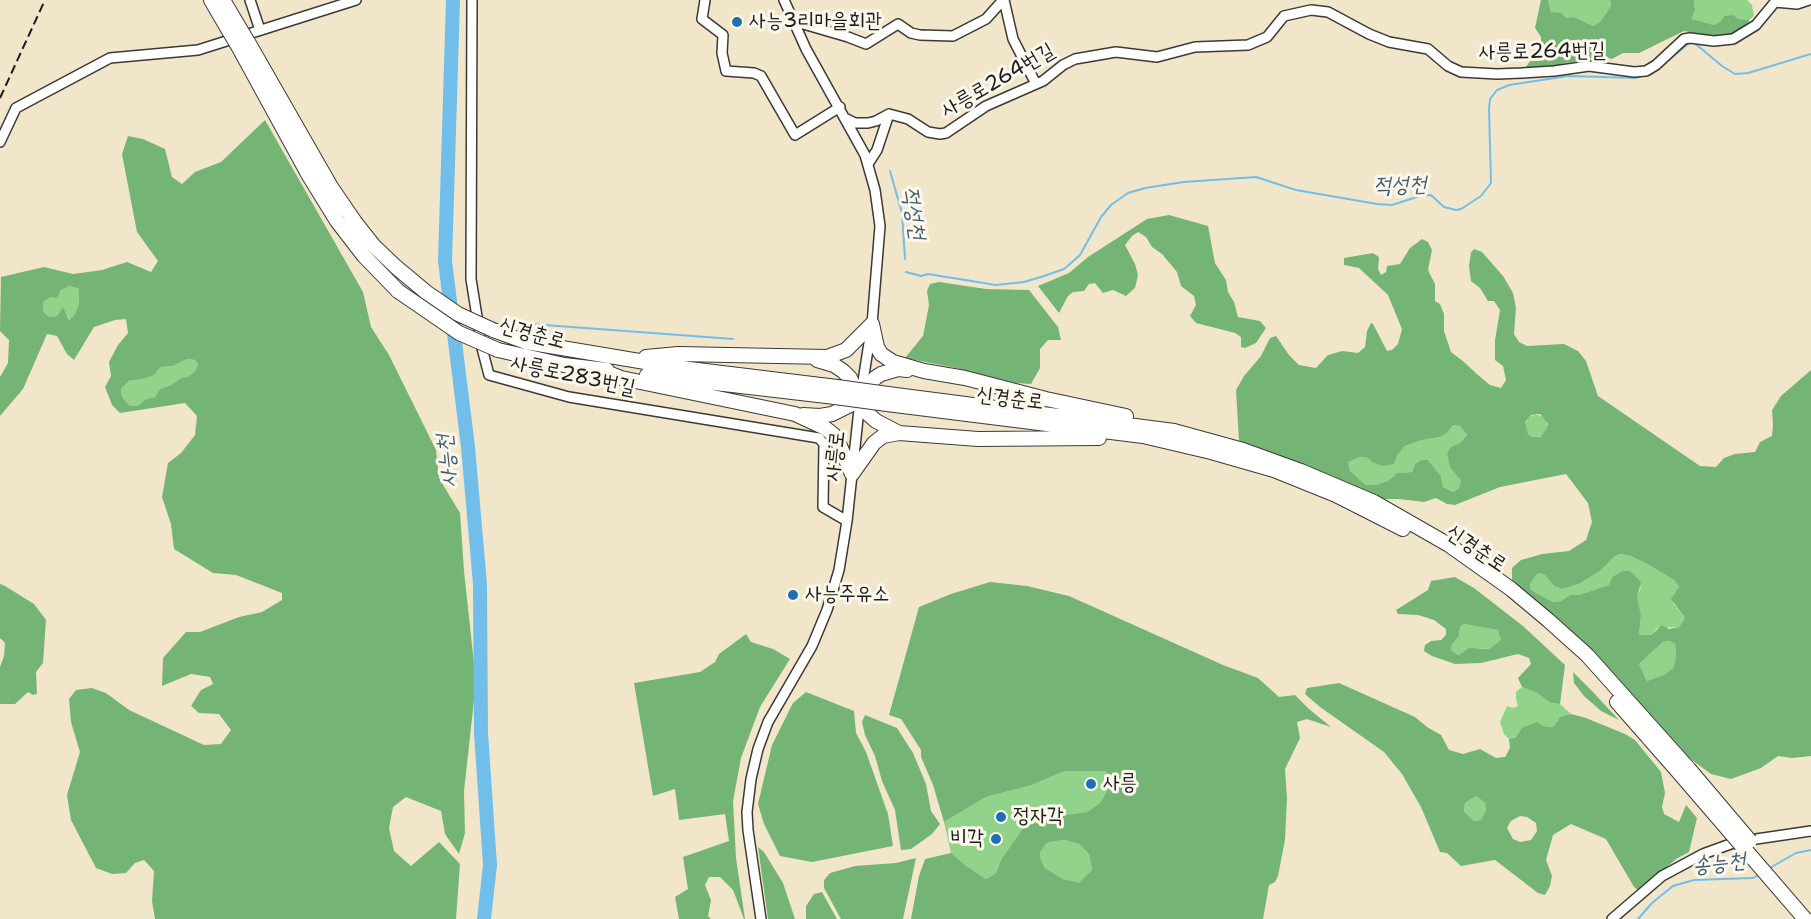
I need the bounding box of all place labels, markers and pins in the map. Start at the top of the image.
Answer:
place label: 사능3리마을회관 [749,9,882,35]
marker: 사능3리마을회관 [730,15,744,29]
place label: 사능주유소 [805,582,889,608]
marker: 사능주유소 [786,588,800,602]
place label: 사릉 [1103,771,1137,797]
marker: 사릉 [1084,777,1098,791]
place label: 정자각 [1013,804,1064,830]
marker: 정자각 [994,810,1008,824]
place label: 비각 [950,826,984,852]
marker: 비각 [989,832,1003,846]

